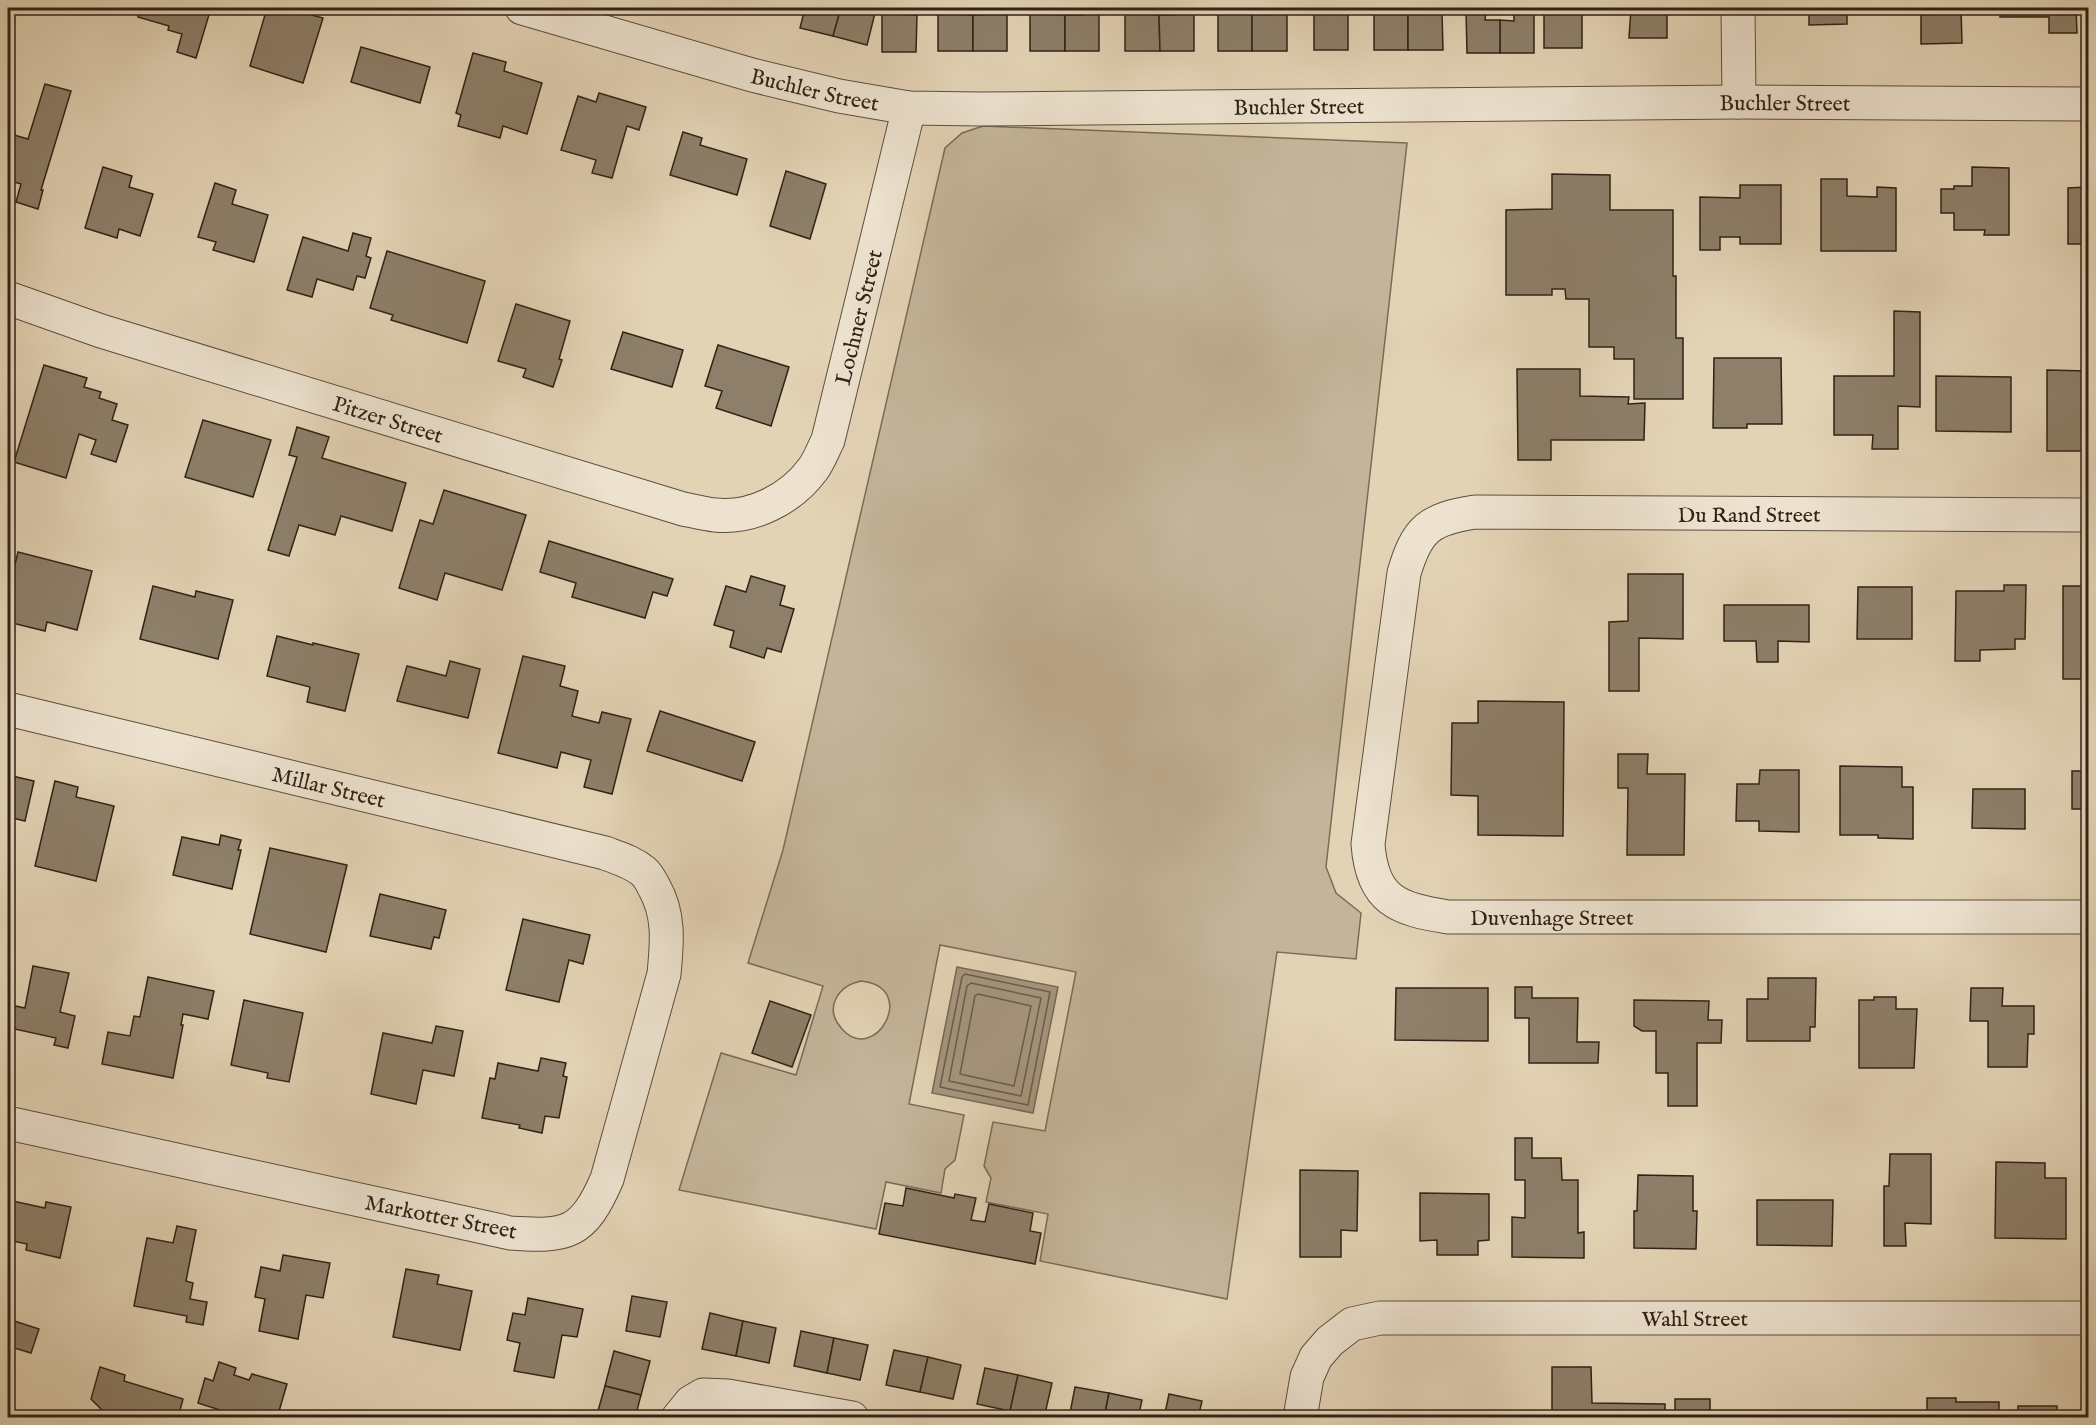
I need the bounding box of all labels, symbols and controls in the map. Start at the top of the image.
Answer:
street label: Buchler Street [747,63,881,119]
street label: Buchler Street [1719,90,1851,119]
street label: Buchler Street [1233,93,1365,123]
street label: Lochner Street [830,247,890,388]
street label: Pitzer Street [329,391,447,451]
street label: Du Rand Street [1678,502,1821,530]
street label: Millar Street [269,761,388,816]
street label: Duvenhage Street [1470,905,1634,933]
street label: Markotter Street [362,1189,519,1247]
street label: Wahl Street [1642,1306,1748,1334]

